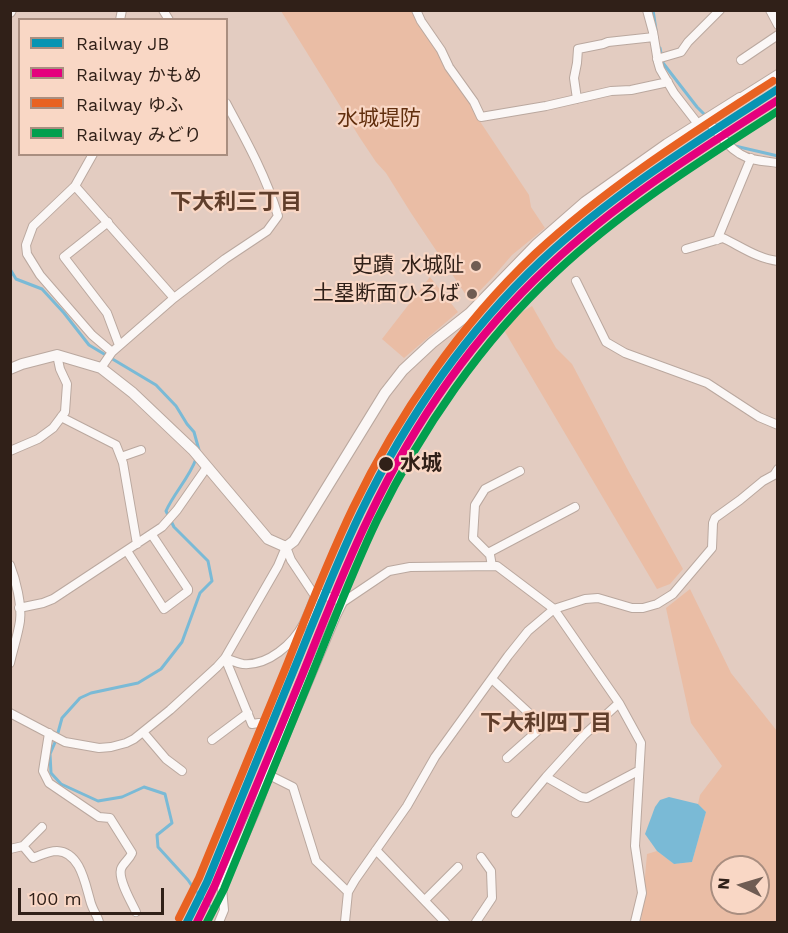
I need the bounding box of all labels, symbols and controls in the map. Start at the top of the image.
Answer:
legend [18,18,228,156]
text: Railway JB [76,33,169,54]
text: Railway かもめ [76,64,202,85]
text: Railway ゆふ [76,94,183,115]
park label: 水城堤防 [337,106,421,132]
text: Railway みどり [76,124,202,145]
district label: 下大利三丁目 [170,190,302,216]
place label: 史蹟 水城阯 [352,253,464,279]
marker: 史蹟 水城阯 [469,259,483,273]
place label: 土塁断面ひろば [313,281,460,307]
marker: 土塁断面ひろば [465,287,479,301]
place label: 水城 [400,451,442,477]
marker: 水城 [377,455,395,473]
district label: 下大利四丁目 [480,711,612,737]
north arrow [710,855,770,915]
scale bar [21,876,166,914]
text: N [714,877,734,890]
text: 100 m [29,888,82,909]

